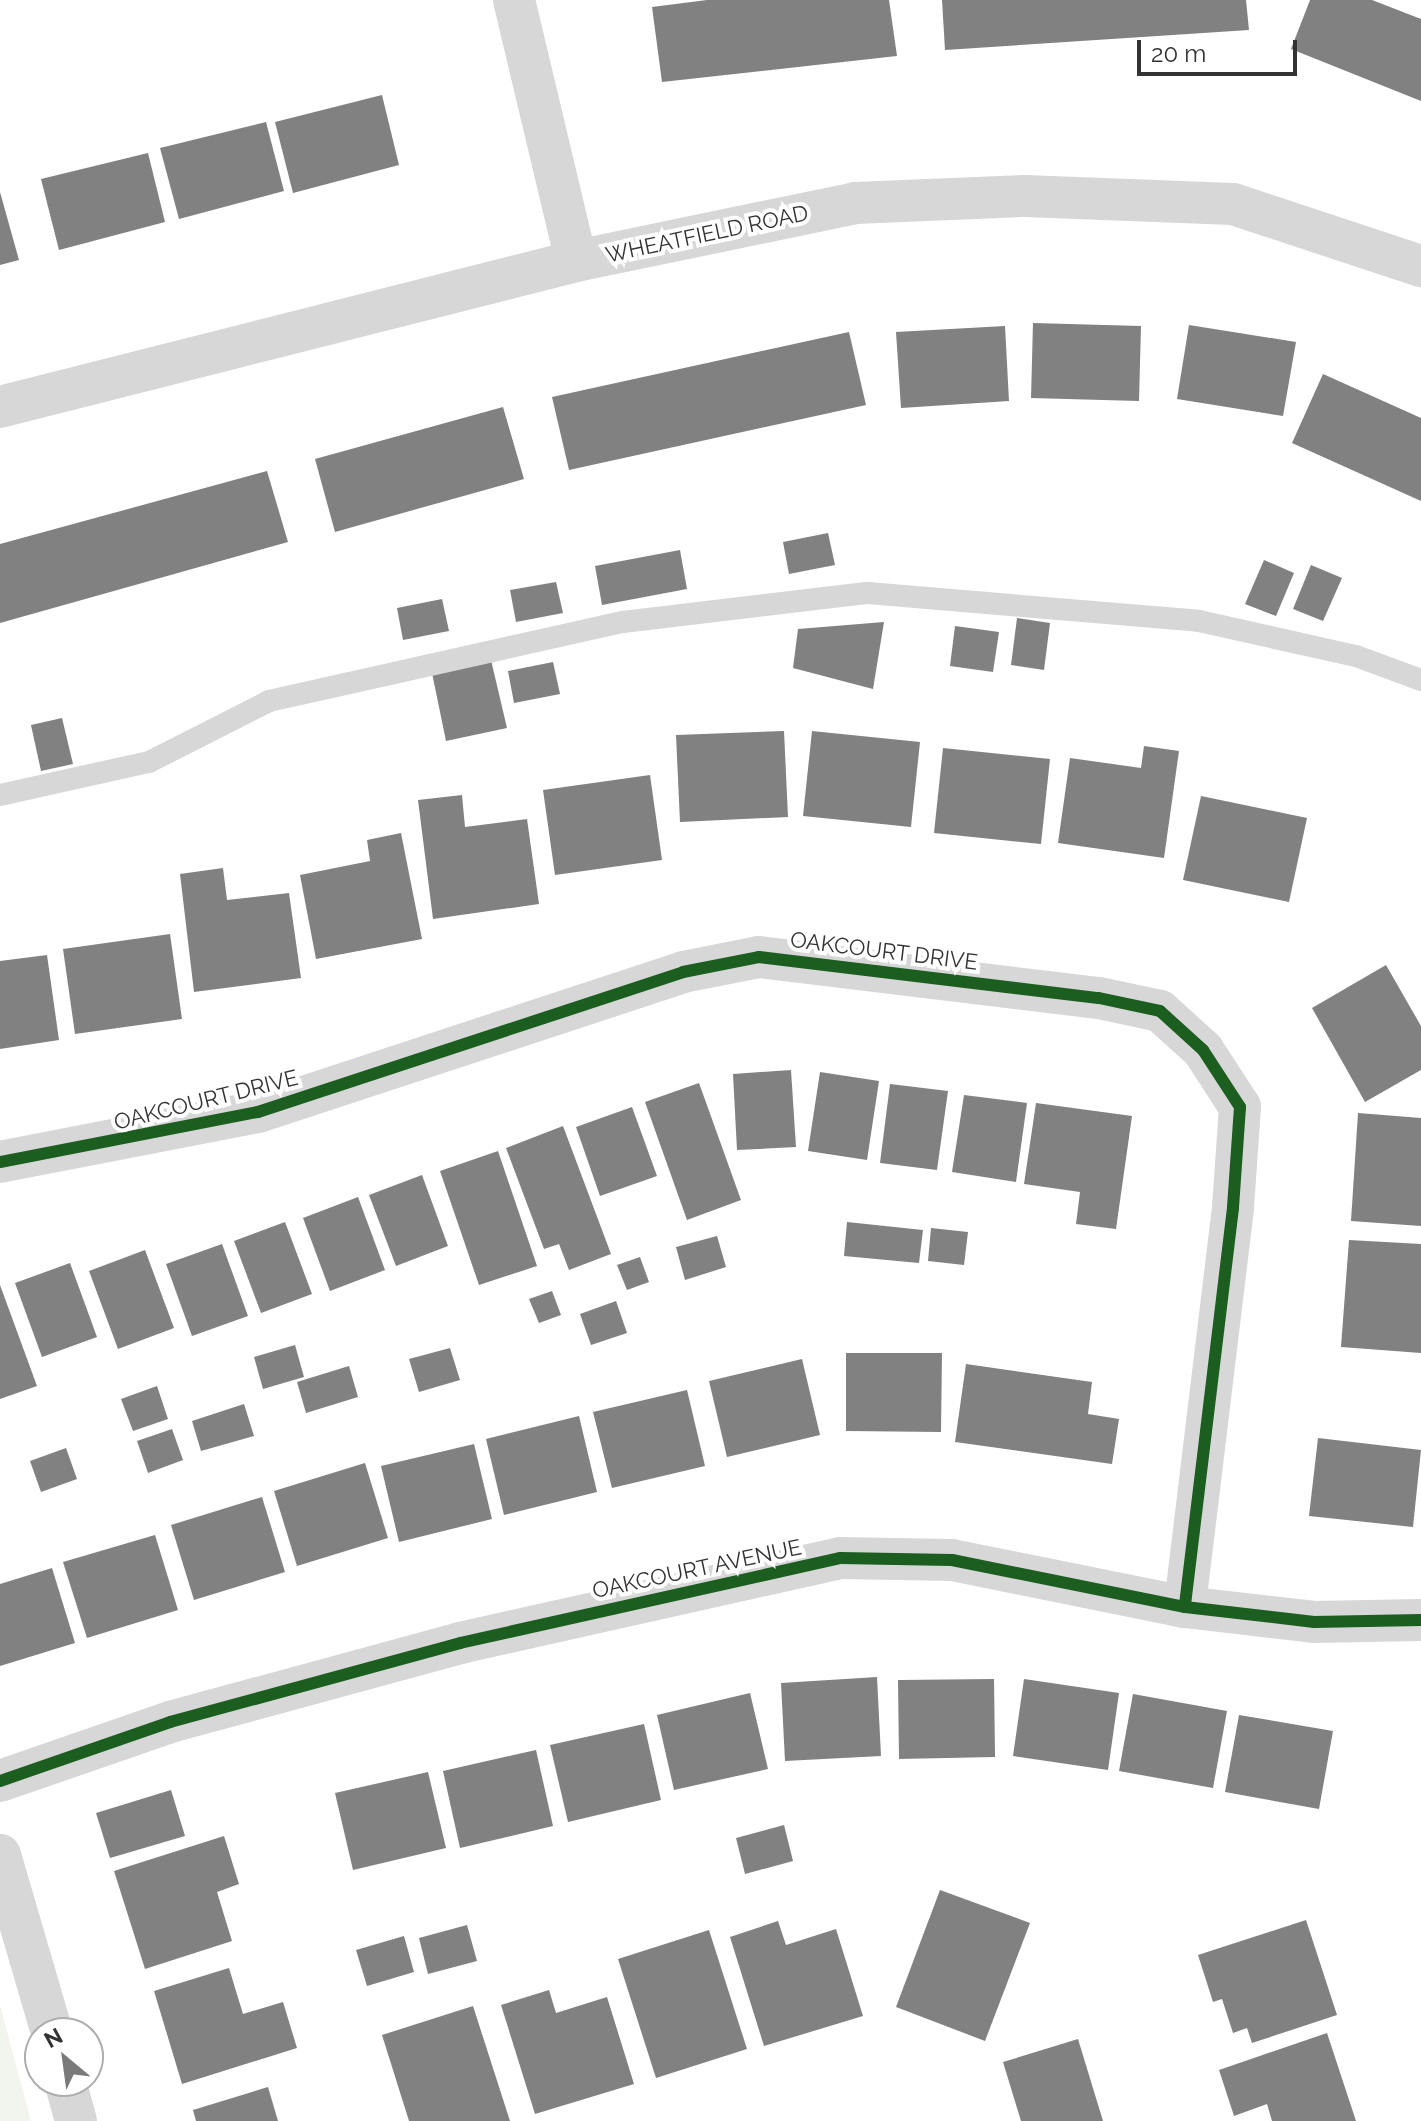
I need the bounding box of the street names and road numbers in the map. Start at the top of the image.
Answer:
street label: WHEATFIELD ROAD [603,200,811,268]
street label: OAKCOURT DRIVE [788,926,980,976]
street label: OAKCOURT DRIVE [111,1064,301,1136]
street label: OAKCOURT AVENUE [589,1534,805,1604]

